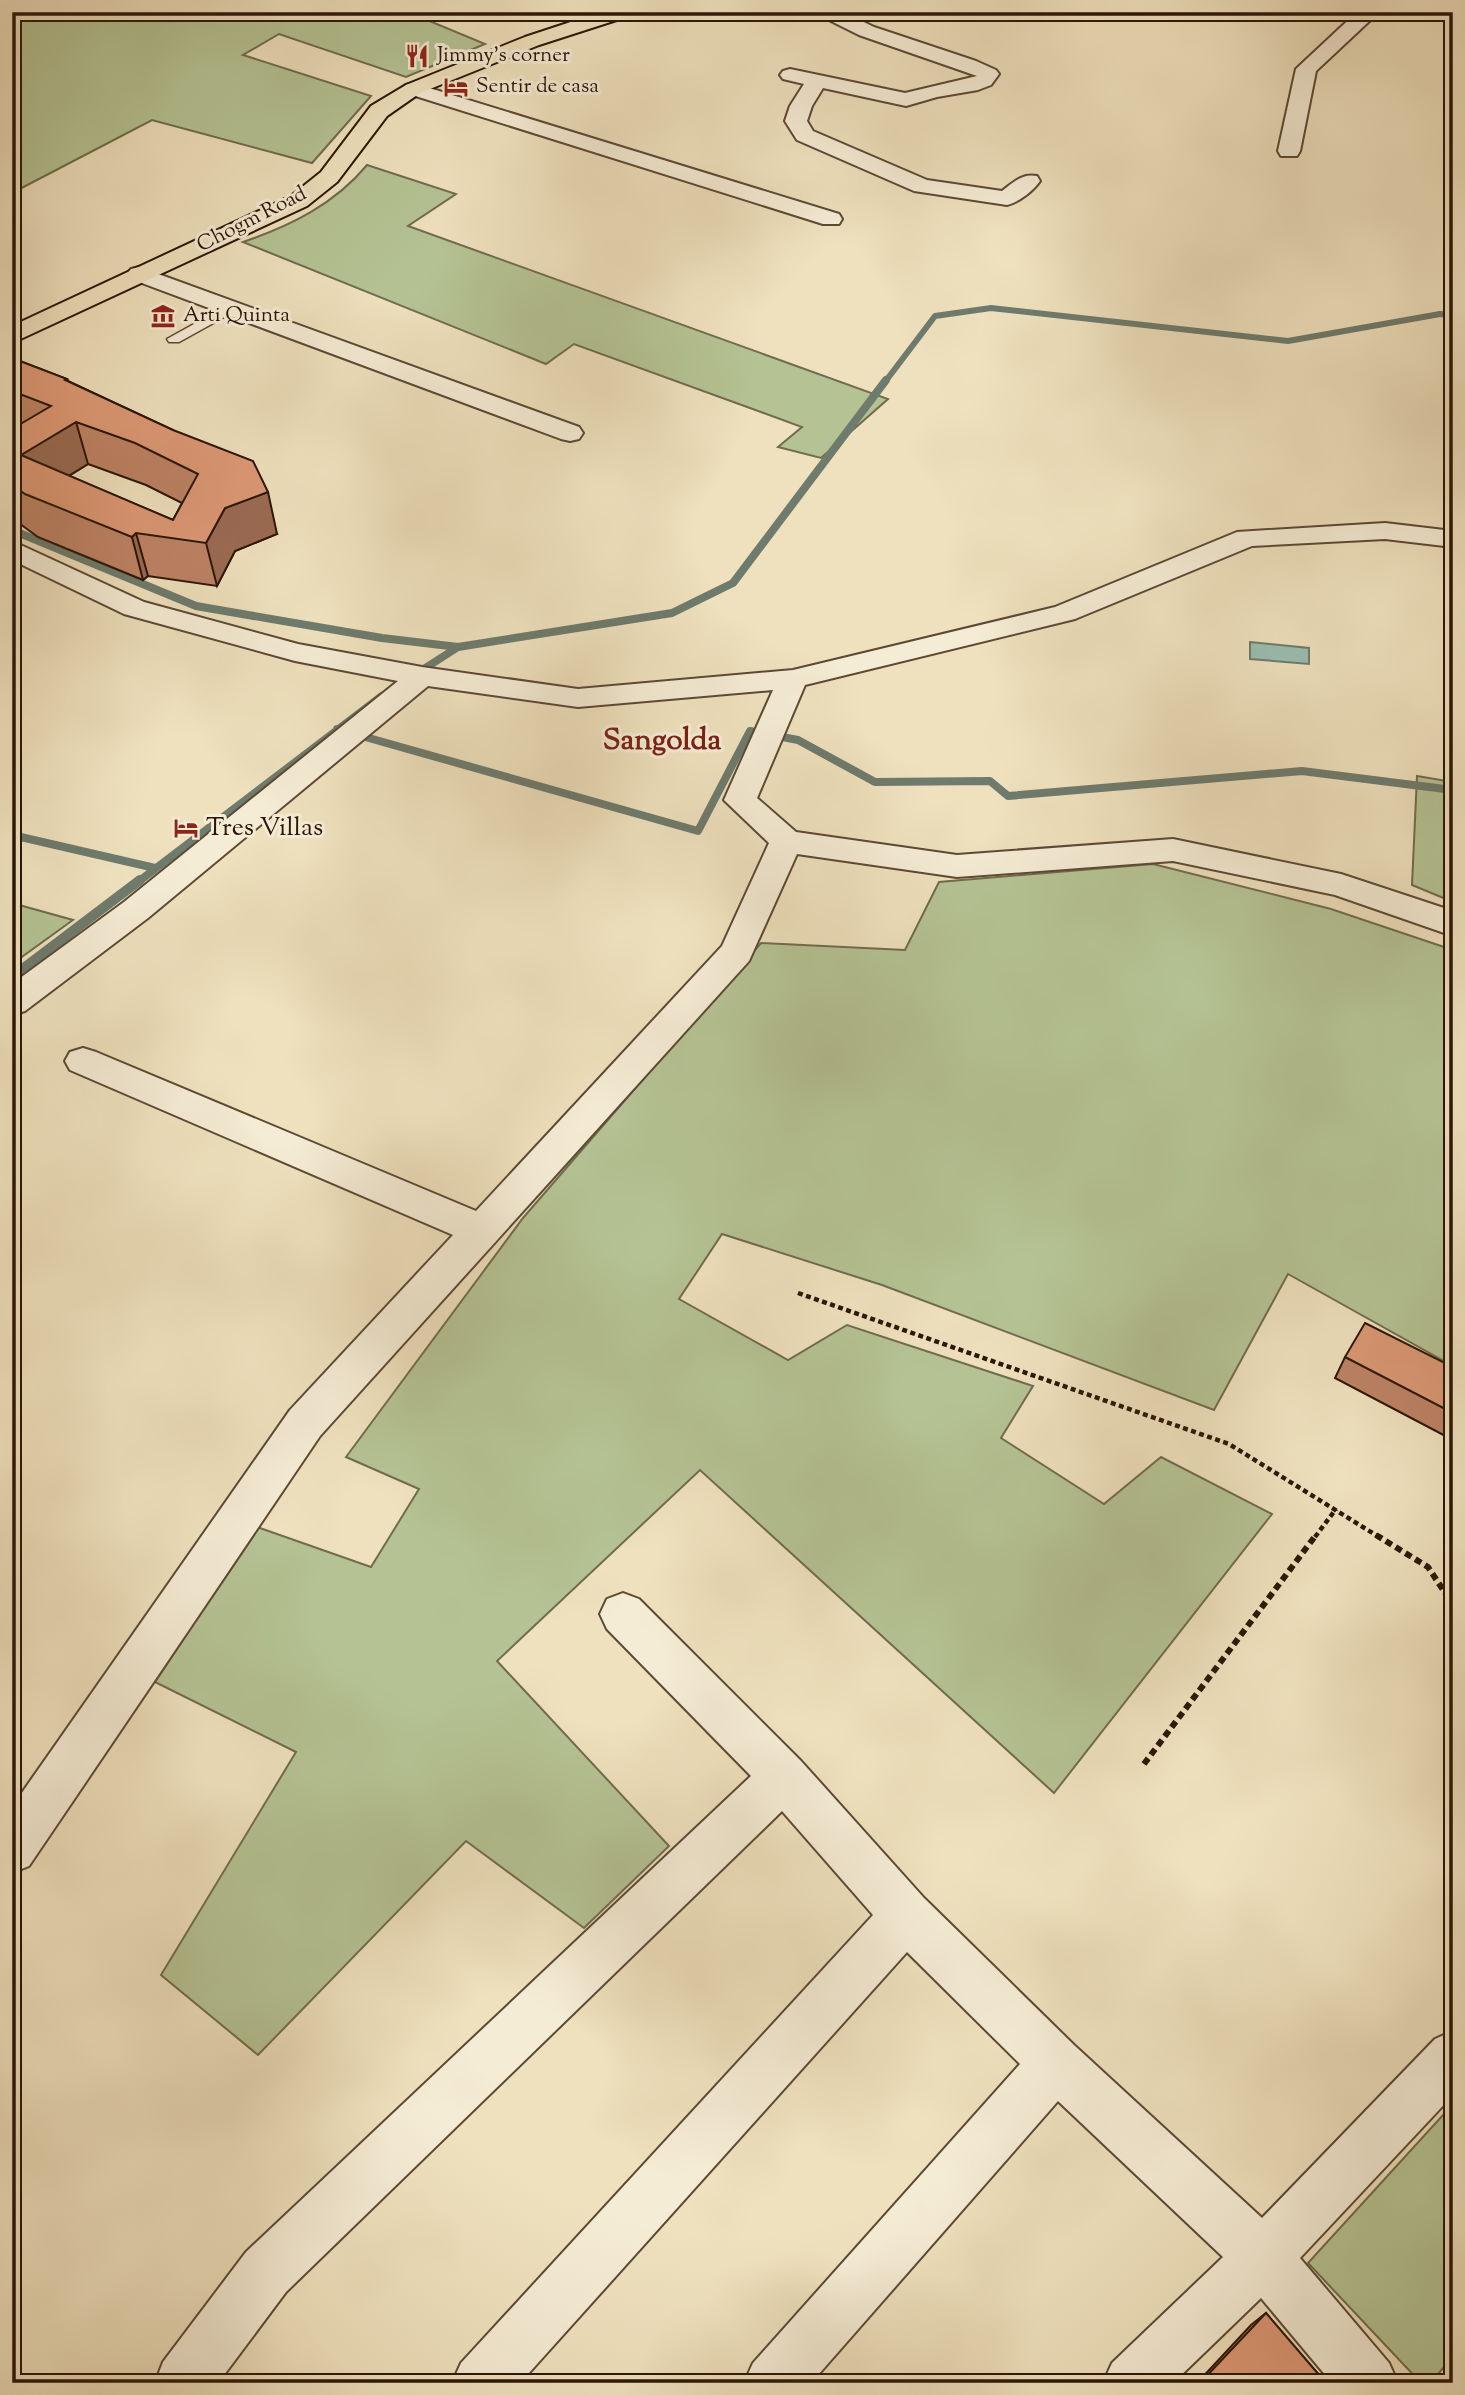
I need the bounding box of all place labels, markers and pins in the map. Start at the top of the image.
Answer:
place label: Jimmy's corner [436,41,570,71]
restaurant icon: Jimmy's corner [403,42,431,70]
place label: Sentir de casa [476,72,599,102]
hotel icon: Sentir de casa [442,73,470,101]
place label: Arti Quinta [183,301,290,331]
museum icon: Arti Quinta [149,302,177,330]
place label: Tres Villas [206,810,323,847]
hotel icon: Tres Villas [172,814,200,842]

